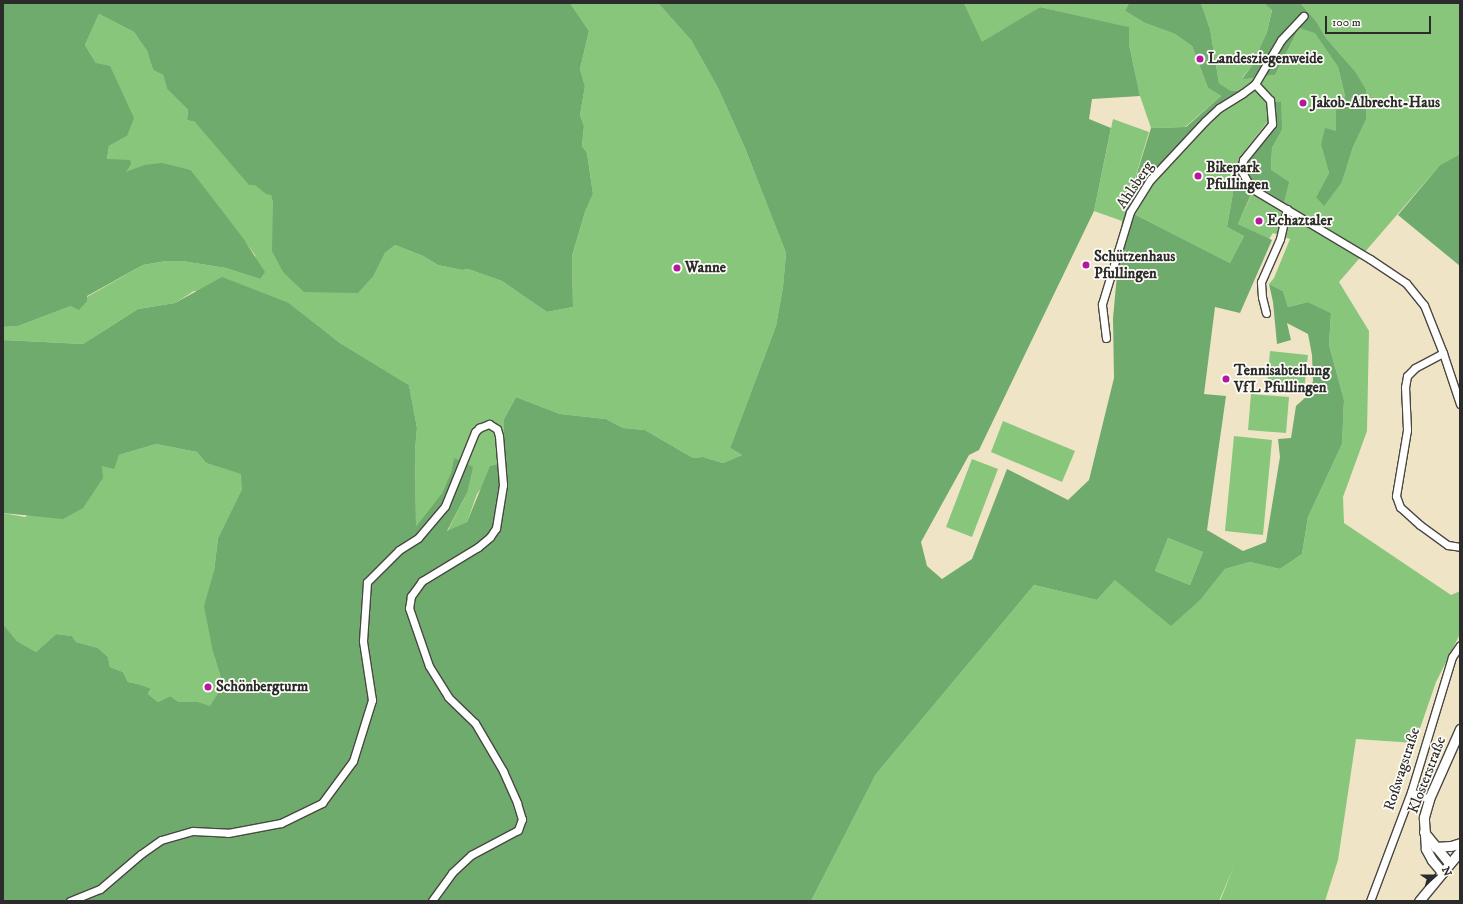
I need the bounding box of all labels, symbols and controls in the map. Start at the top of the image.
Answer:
scale bar [1327,8,1433,34]
text: 100 m [1332,15,1361,30]
place label: Landesziegenweide [1208,50,1323,68]
marker: Landesziegenweide [1195,54,1205,64]
place label: Jakob-Albrecht-Haus [1311,94,1440,112]
marker: Jakob-Albrecht-Haus [1298,98,1308,108]
street label: Ahlsberg [1113,158,1157,212]
place label: Bikepark Pfullingen [1206,158,1269,193]
marker: Bikepark Pfullingen [1193,171,1203,181]
place label: Echaztaler [1267,212,1332,230]
marker: Echaztaler [1254,216,1264,226]
place label: Schützenhaus Pfullingen [1094,247,1175,282]
place label: Wanne [685,259,726,277]
marker: Schützenhaus Pfullingen [1081,260,1091,270]
marker: Wanne [672,263,682,273]
place label: Tennisabteilung VfL Pfullingen [1234,361,1330,396]
marker: Tennisabteilung VfL Pfullingen [1221,374,1231,384]
place label: Schönbergturm [216,678,308,696]
marker: Schönbergturm [203,682,213,692]
street label: Roßwagstraße [1380,725,1424,813]
street label: Klosterstraße [1404,734,1450,816]
north arrow [1415,856,1455,896]
text: N [1438,865,1454,878]

